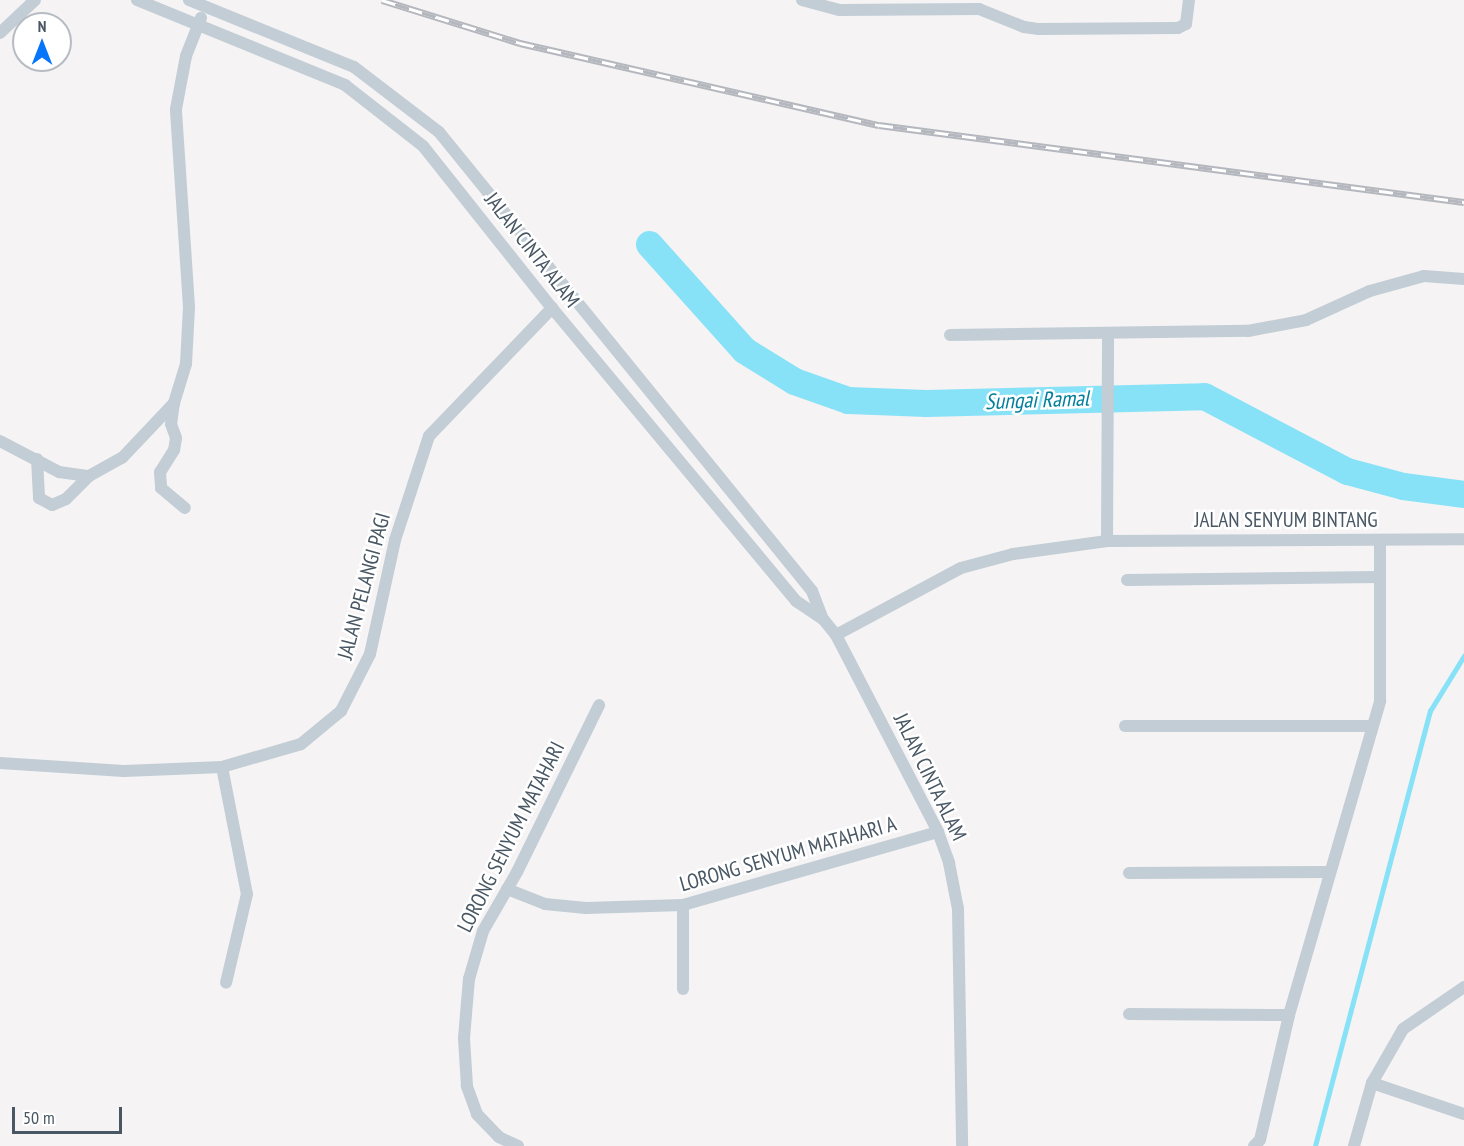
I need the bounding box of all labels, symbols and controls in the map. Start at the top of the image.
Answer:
north arrow [12,12,72,72]
text: N [38,16,46,36]
street label: JALAN CINTA ALAM [479,187,585,313]
water label: Sungai Ramal [985,385,1089,415]
street label: JALAN SENYUM BINTANG [1194,507,1378,533]
street label: JALAN PELANGI PAGI [332,510,396,662]
street label: JALAN CINTA ALAM [888,709,972,845]
street label: LORONG SENYUM MATAHARI [452,738,570,936]
street label: LORONG SENYUM MATAHARI A [677,811,899,897]
scale bar [15,1095,124,1133]
text: 50 m [23,1106,55,1129]

